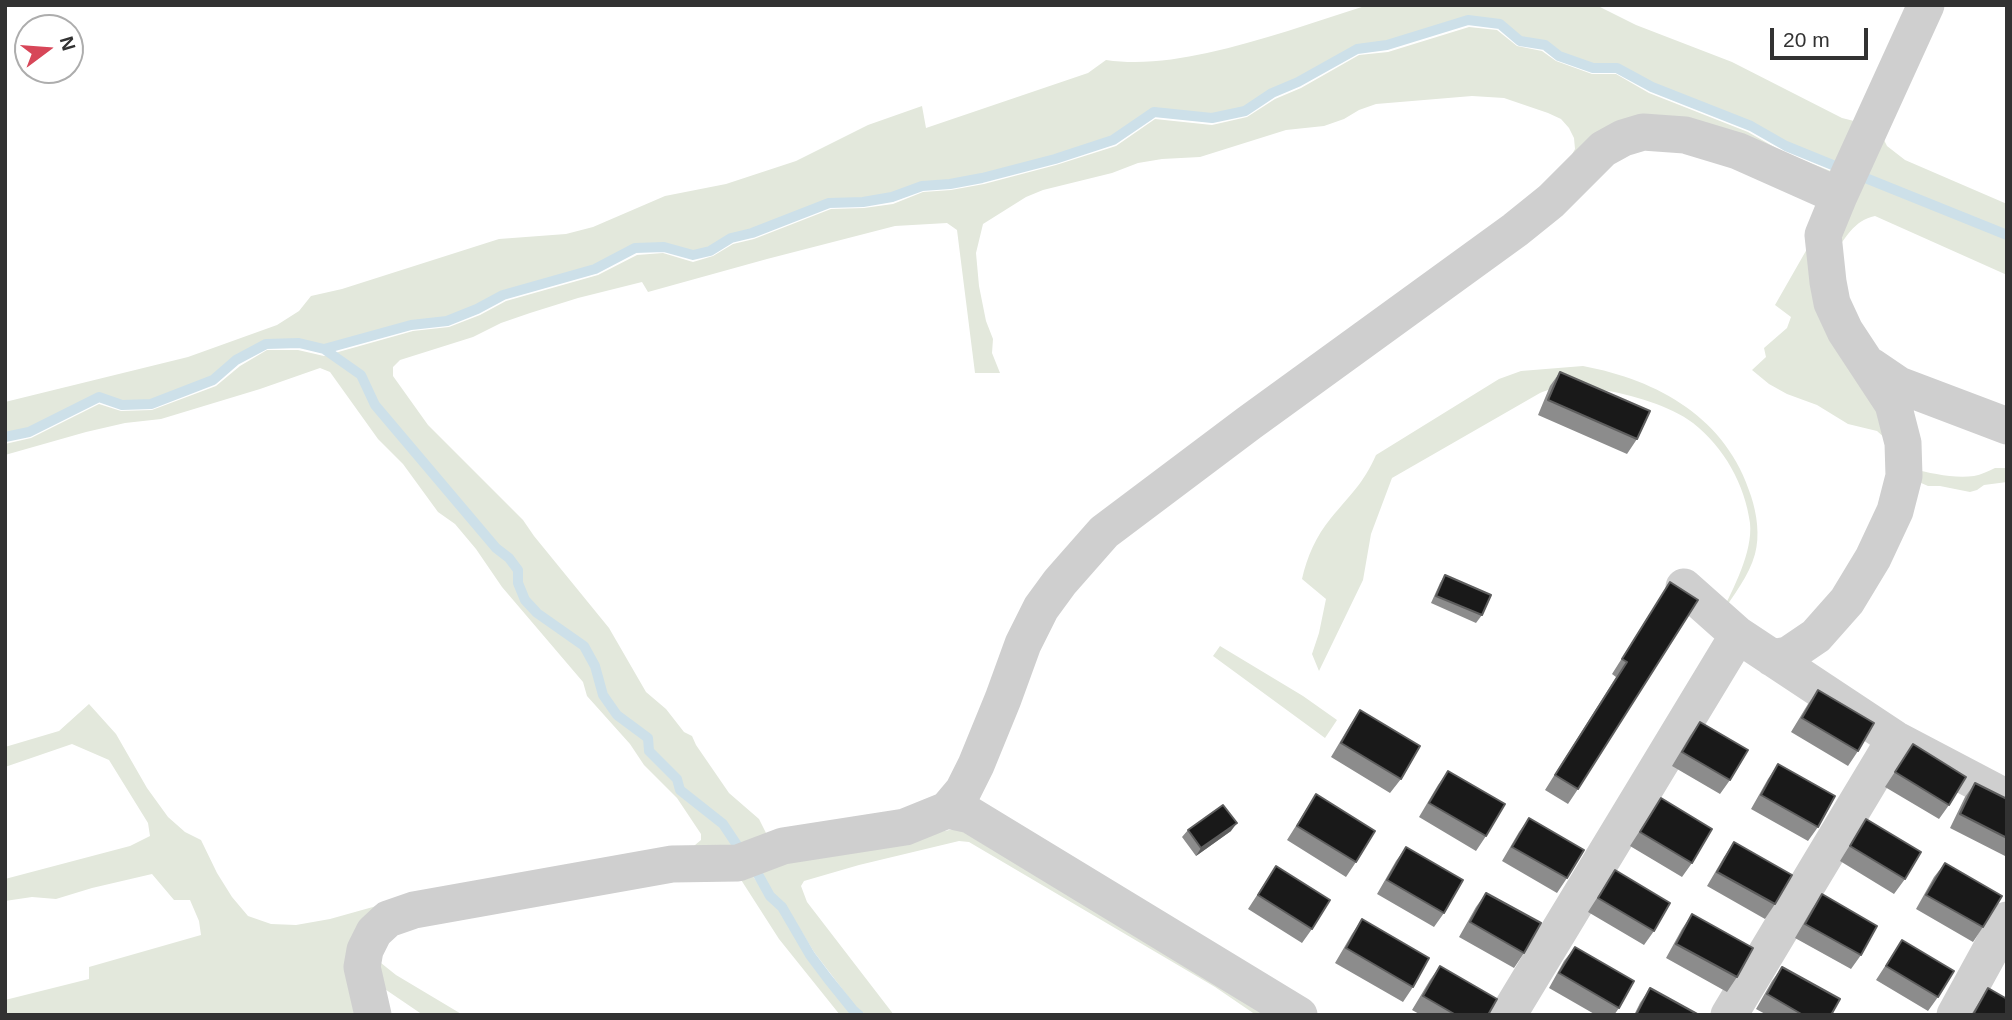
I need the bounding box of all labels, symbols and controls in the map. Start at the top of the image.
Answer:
north arrow [14,14,84,84]
scale bar [1774,14,1872,58]
text: 20 m [1783,28,1830,51]
text: N [56,34,80,53]

